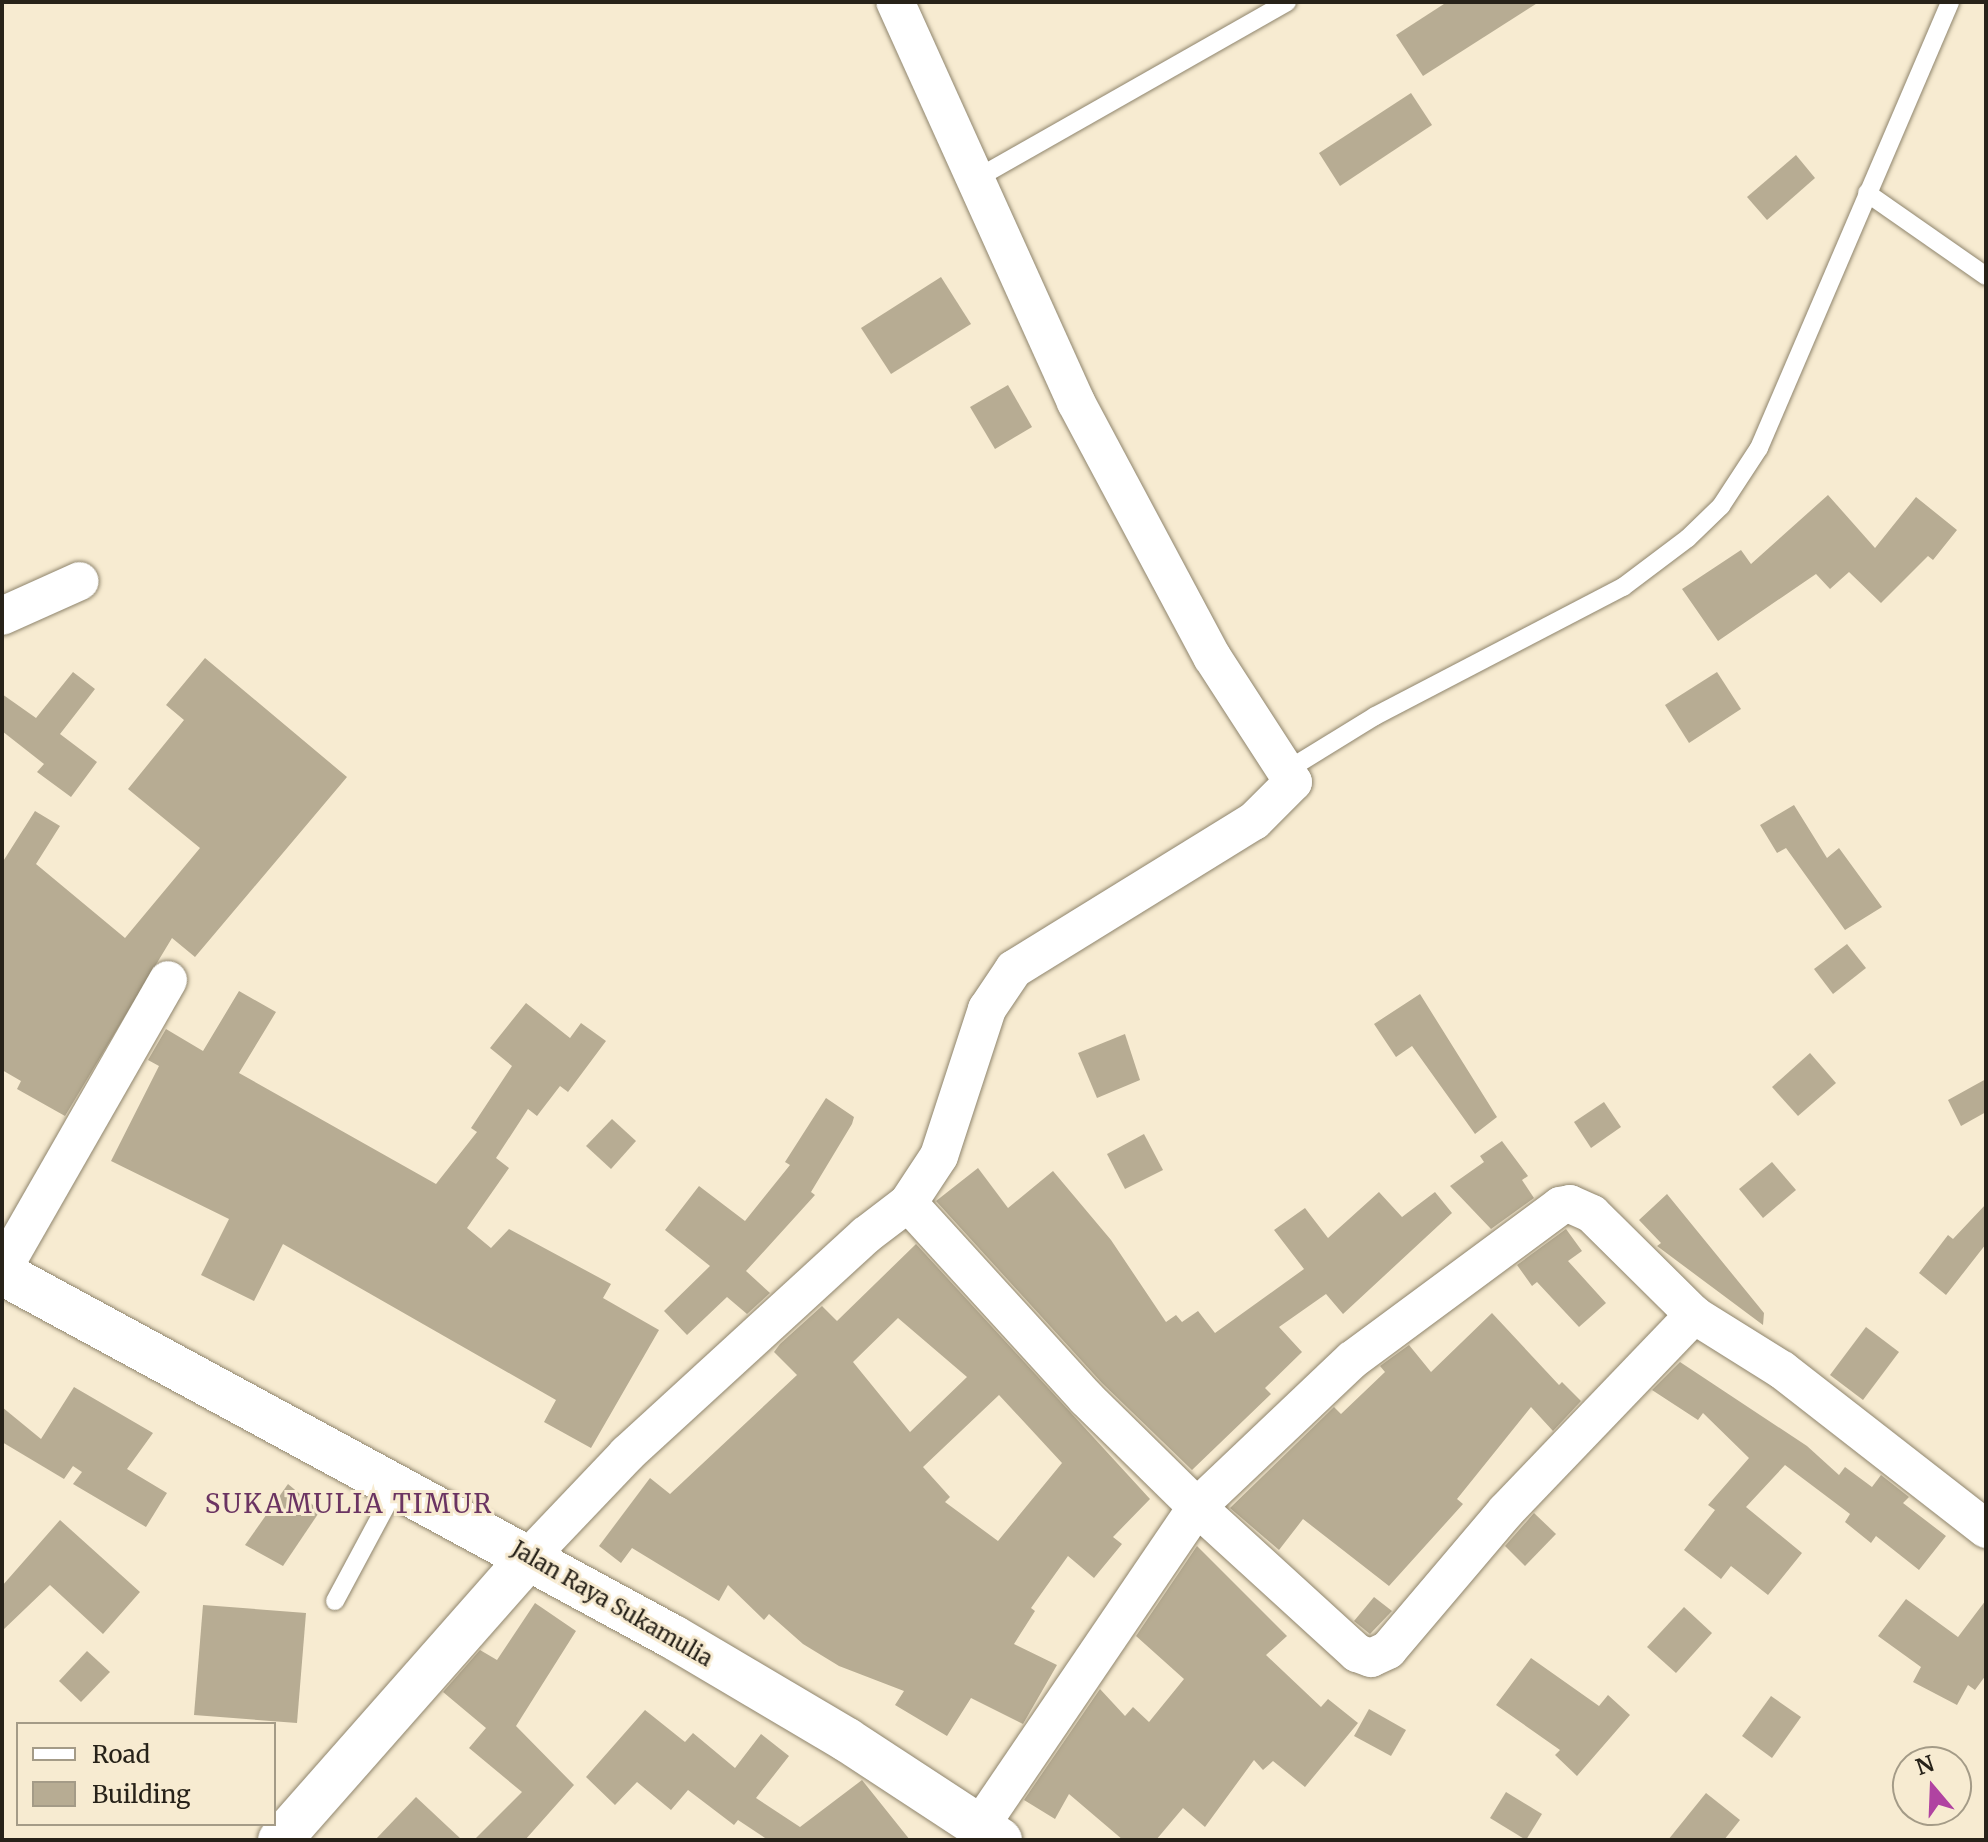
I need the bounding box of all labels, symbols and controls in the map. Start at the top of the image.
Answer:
district label: SUKAMULIA TIMUR [205,1488,493,1520]
street label: Jalan Raya Sukamulia [507,1536,717,1672]
legend [16,1722,276,1826]
text: Road [92,1739,150,1770]
north arrow [1892,1746,1972,1826]
text: N [1912,1749,1938,1781]
text: Building [92,1779,191,1810]

